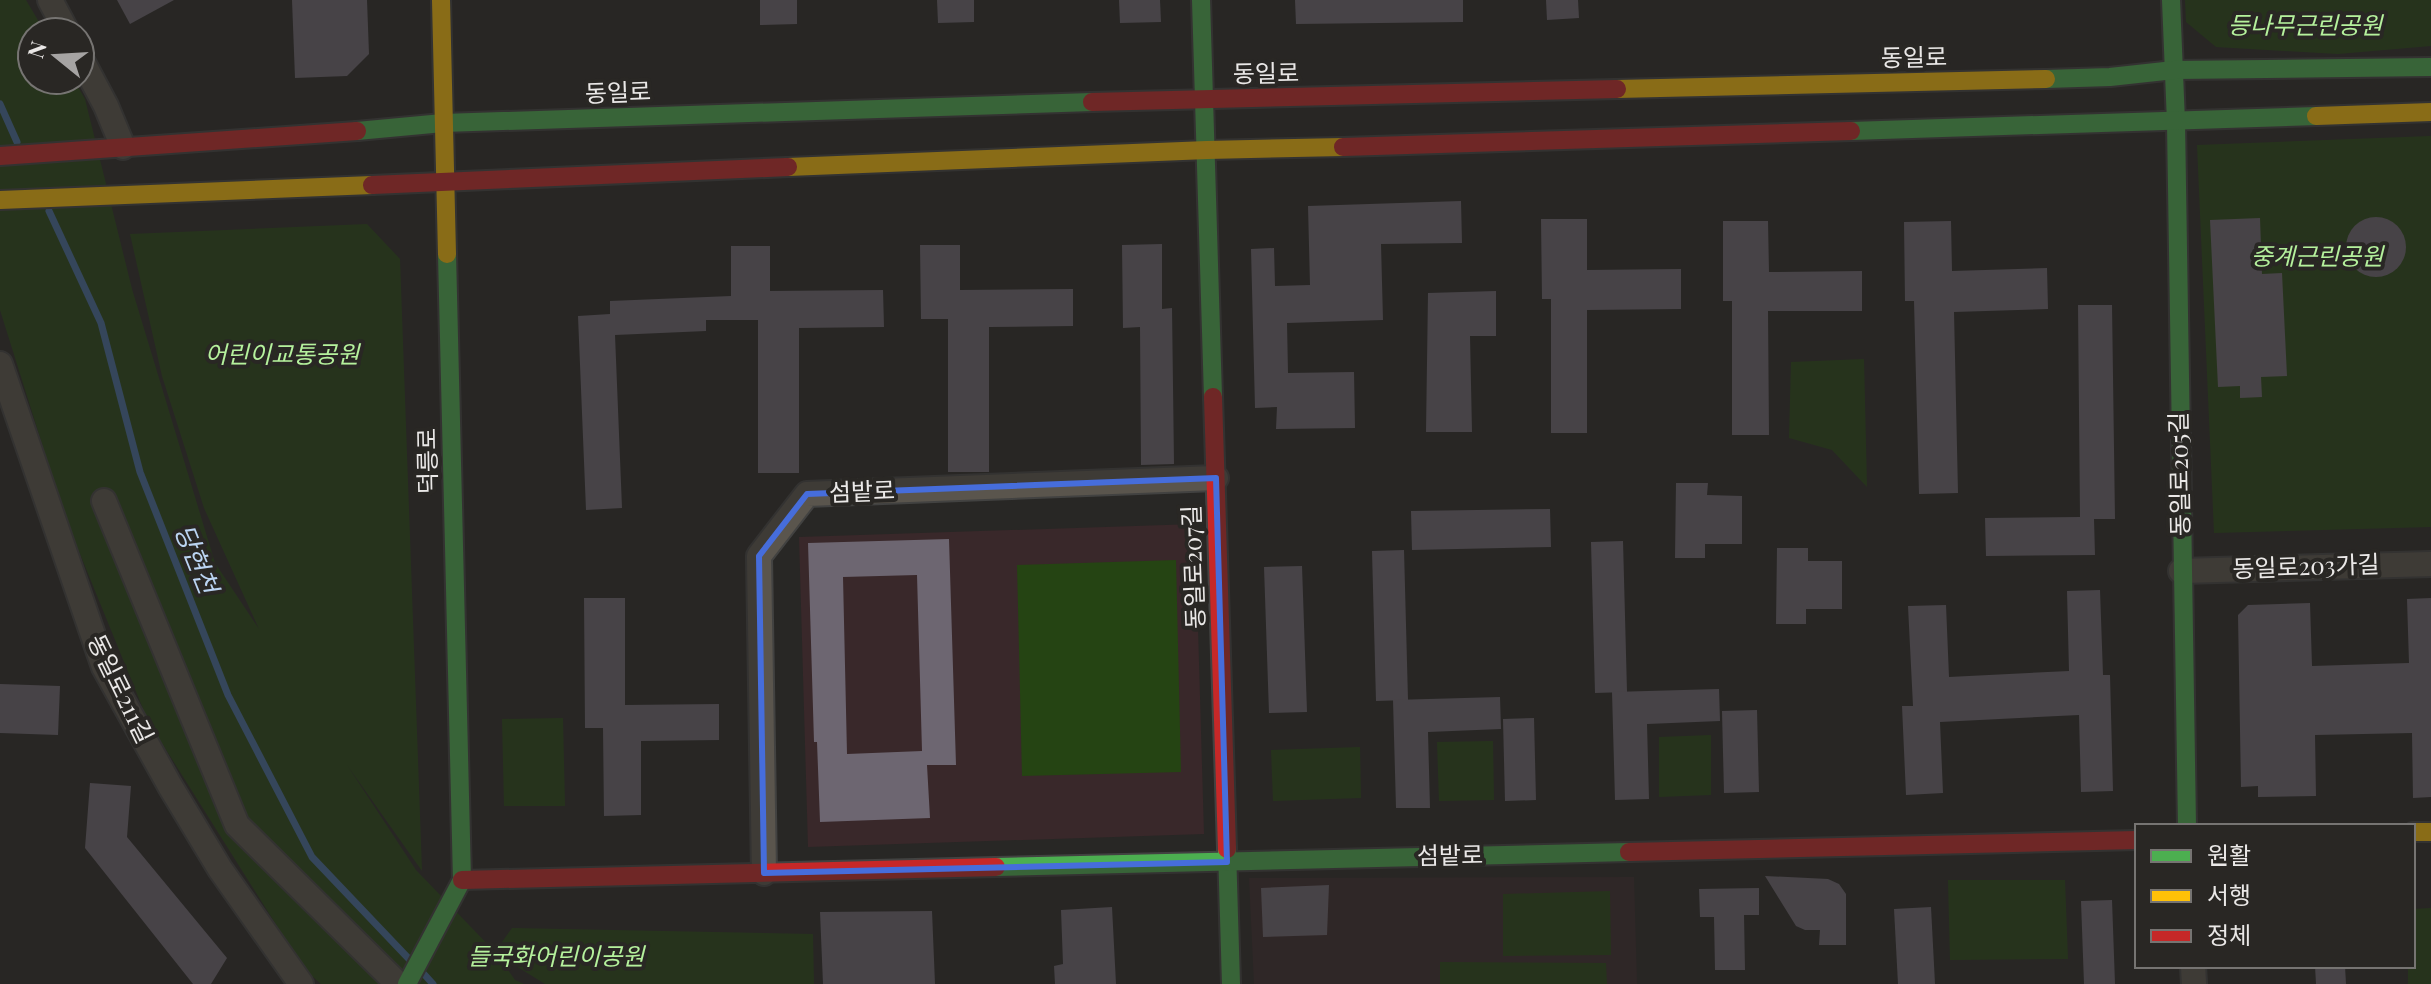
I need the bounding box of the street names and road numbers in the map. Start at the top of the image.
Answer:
street label: 동일로 [1881,39,1947,73]
street label: 동일로 [1233,55,1299,89]
street label: 동일로 [584,74,652,108]
street label: 동일로205길 [2161,412,2195,536]
street label: 덕릉로 [409,428,443,494]
street label: 섬밭로 [828,473,896,507]
street label: 동일로207길 [1174,505,1210,630]
street label: 동일로203가길 [2232,546,2380,584]
street label: 동일로211길 [82,628,162,748]
street label: 섬밭로 [1417,837,1483,871]

